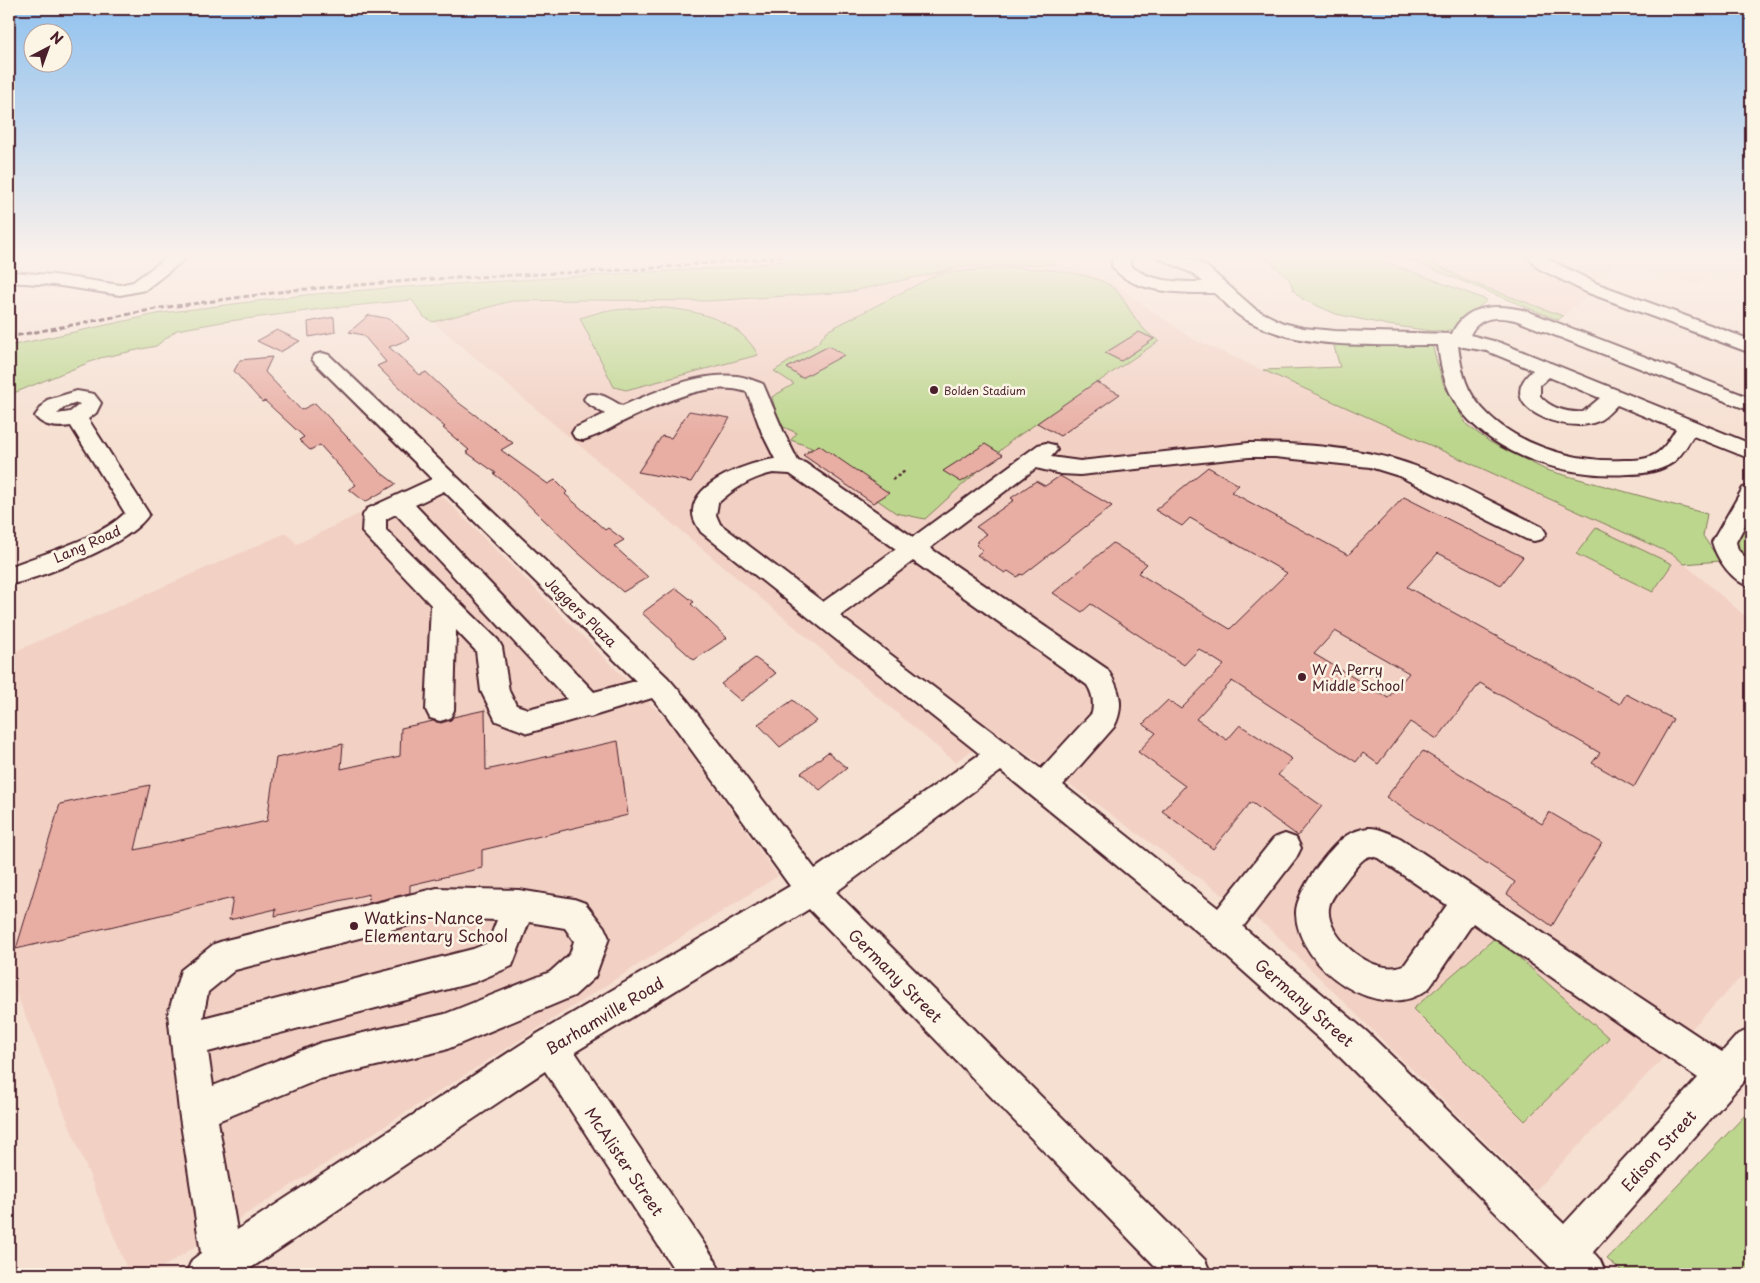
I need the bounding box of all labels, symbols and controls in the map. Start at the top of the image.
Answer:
north arrow [22,22,72,72]
text: N [46,26,68,49]
place label: Bolden Stadium [944,382,1026,399]
marker: Bolden Stadium [928,384,940,396]
street label: Lang Road [50,520,124,568]
street label: Jaggers Plaza [540,572,622,652]
place label: W A Perry Middle School [1312,659,1404,696]
marker: W A Perry Middle School [1296,671,1308,683]
place label: Watkins-Nance Elementary School [364,905,508,947]
marker: Watkins-Nance Elementary School [348,920,360,932]
street label: Germany Street [844,923,949,1028]
street label: Germany Street [1250,952,1360,1052]
street label: Barhamville Road [540,970,668,1060]
street label: McAlister Street [580,1102,671,1221]
street label: Edison Street [1615,1104,1701,1196]

